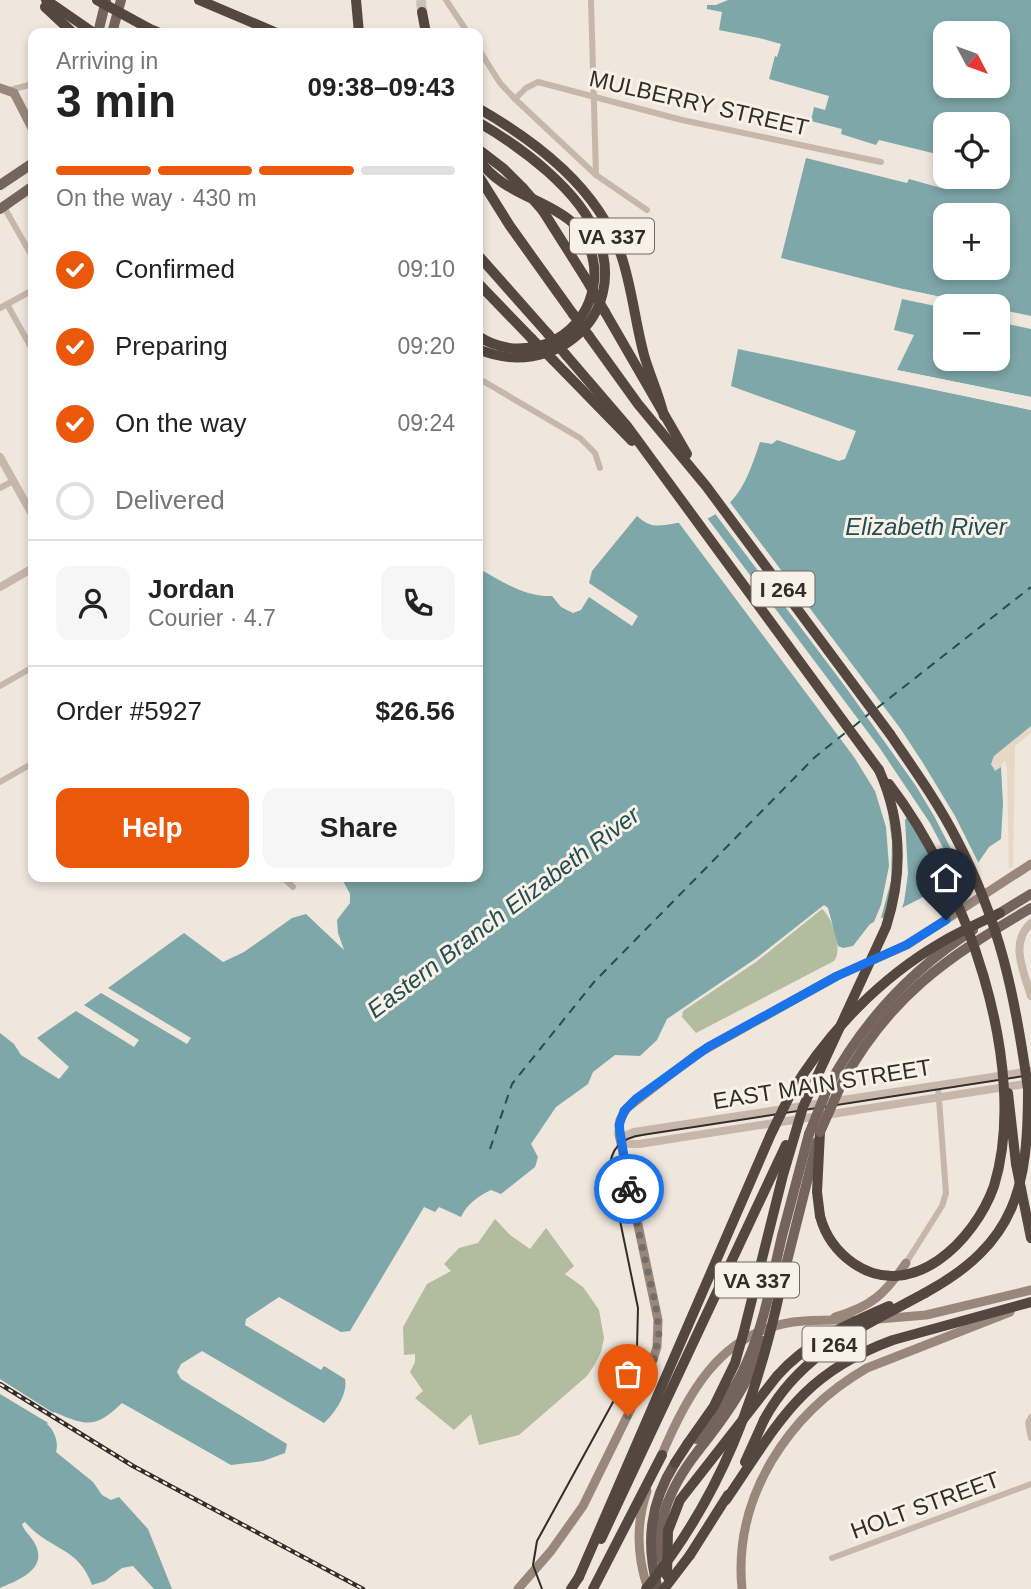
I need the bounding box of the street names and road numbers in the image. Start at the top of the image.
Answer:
street label: MULBERRY STREET [587,65,811,141]
road number: VA 337 [570,218,654,254]
road number: I 264 [752,572,814,606]
street label: EAST MAIN STREET [711,1054,933,1114]
road number: VA 337 [715,1262,799,1298]
road number: I 264 [802,1326,866,1362]
street label: HOLT STREET [847,1466,1003,1544]

